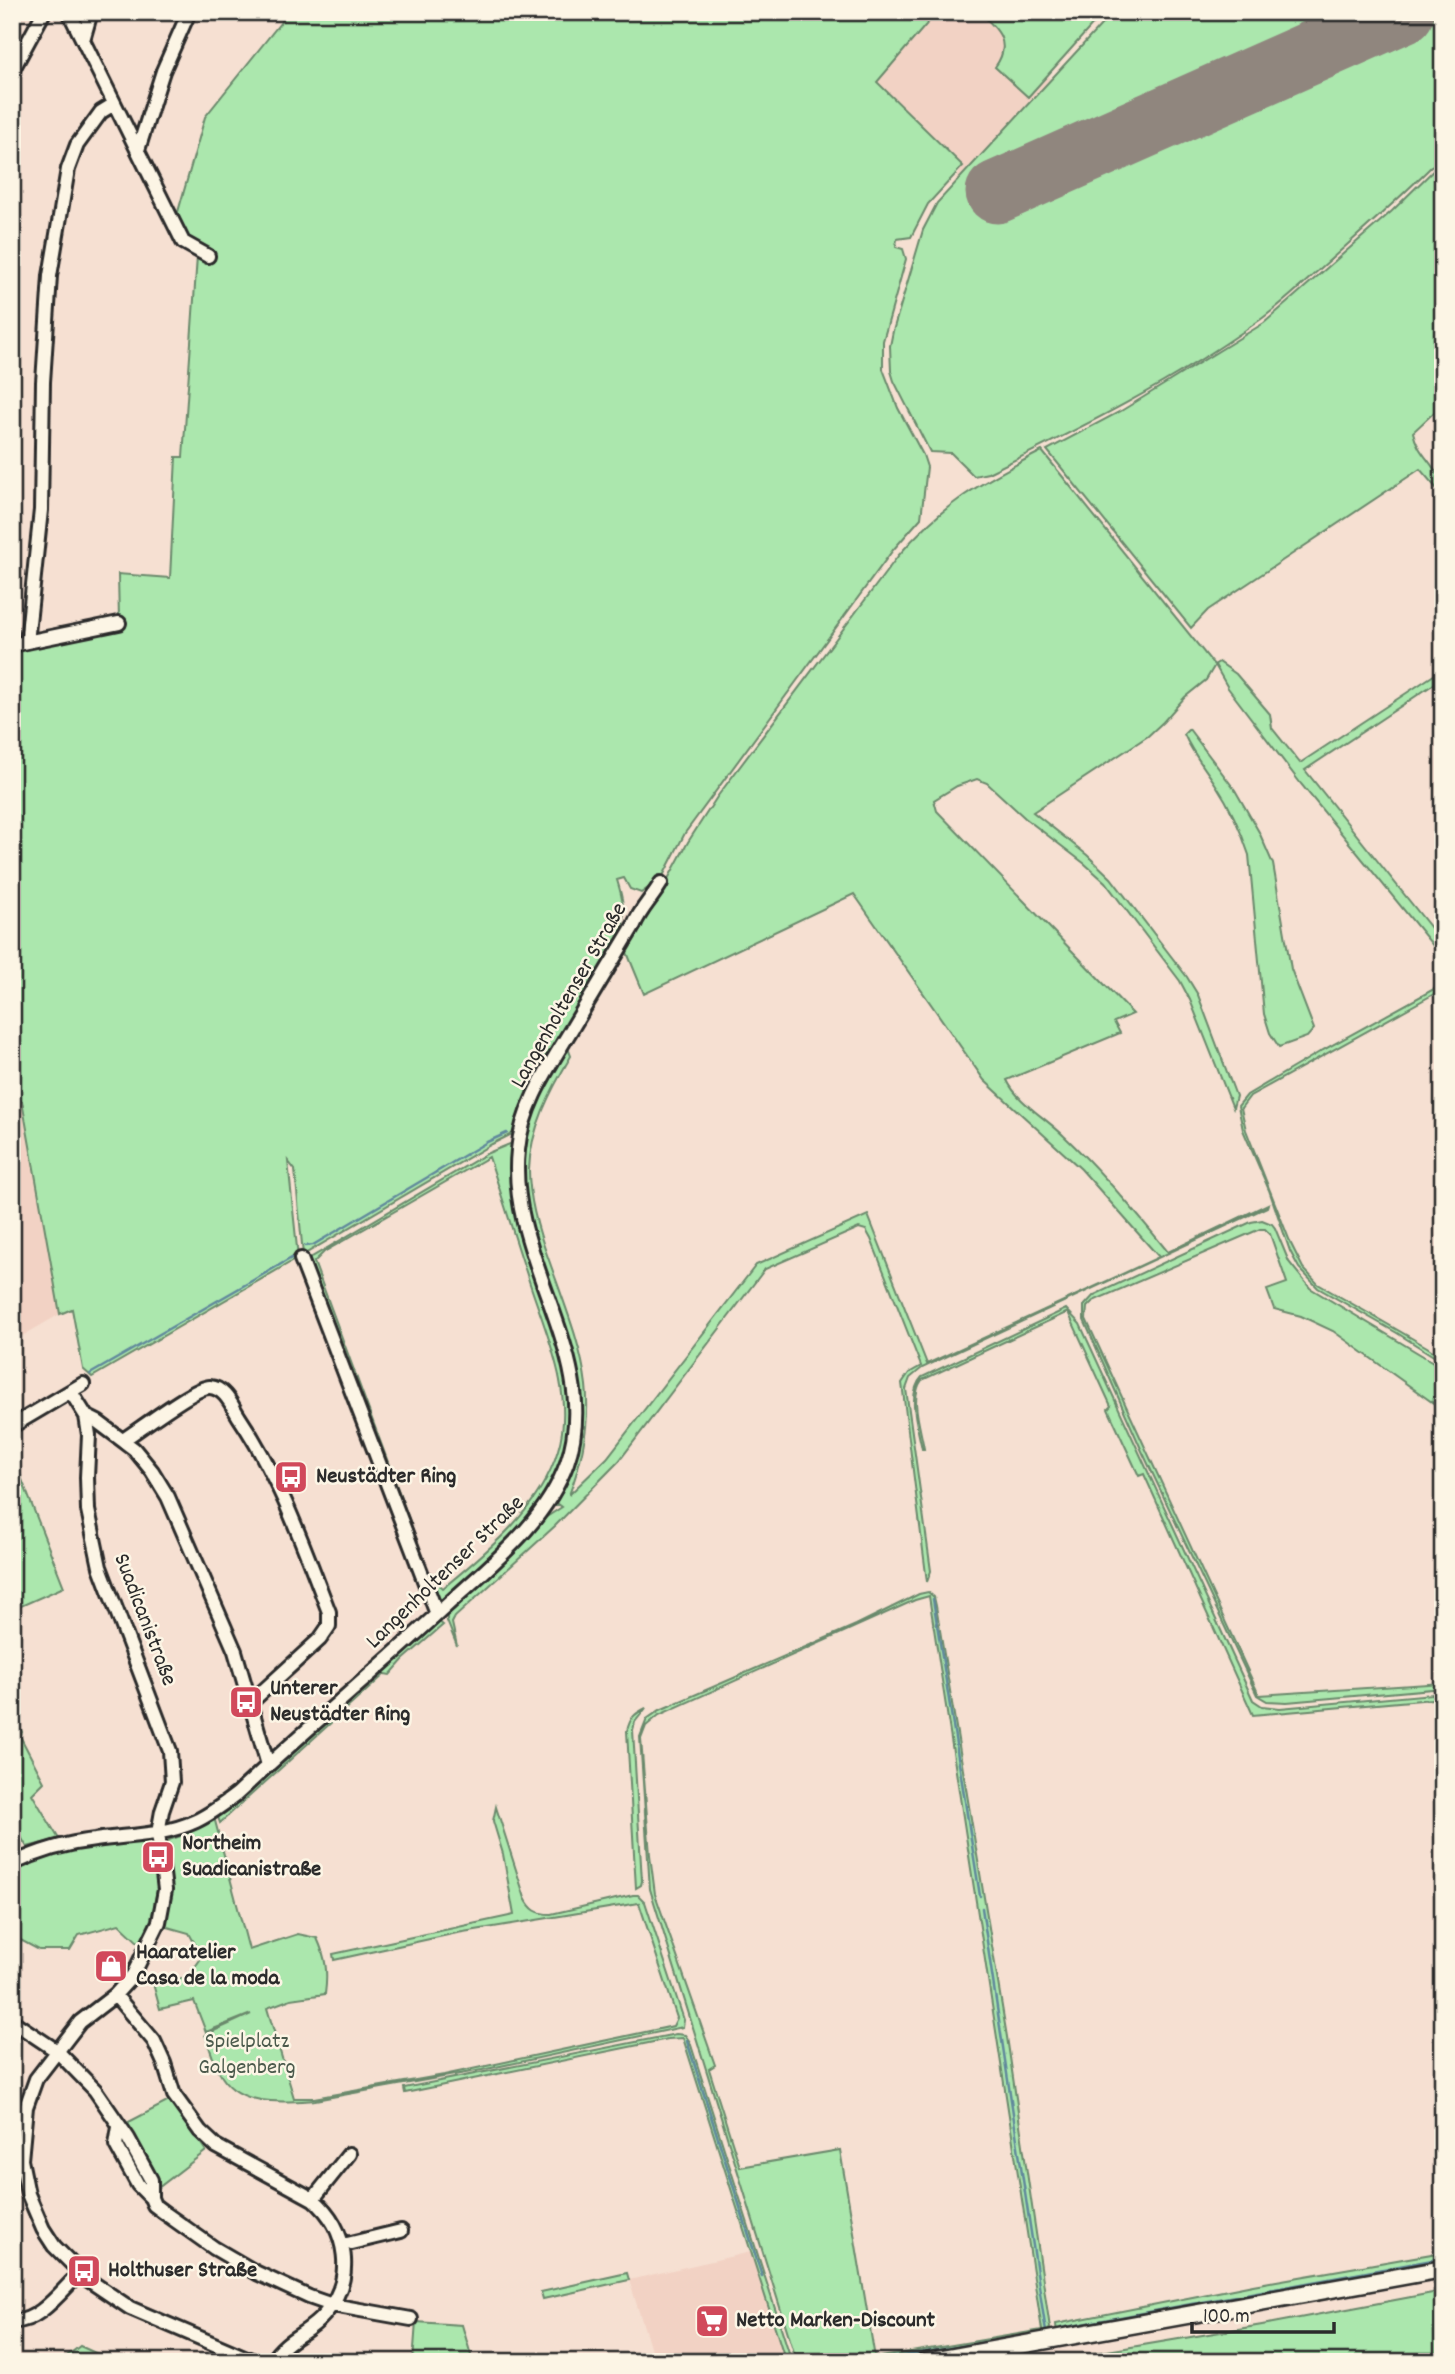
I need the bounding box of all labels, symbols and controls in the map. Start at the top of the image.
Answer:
street label: Langenholtenser Straße [503,897,637,1095]
bus stop icon: Neustädter Ring [272,1458,310,1496]
place label: Neustädter Ring [316,1461,456,1494]
street label: Langenholtenser Straße [359,1488,533,1658]
street label: Suadicanistraße [104,1549,184,1691]
place label: Unterer Neustädter Ring [270,1673,410,1732]
bus stop icon: Unterer Neustädter Ring [227,1683,265,1721]
place label: Northeim Suadicanistraße [182,1828,321,1887]
bus stop icon: Northeim Suadicanistraße [139,1838,177,1876]
place label: Haaratelier Casa de la moda [136,1937,280,1996]
shop icon: Haaratelier Casa de la moda [92,1947,130,1985]
park label: Spielplatz Galgenberg [198,2026,296,2085]
bus stop icon: Holthuser Straße [65,2252,103,2290]
place label: Holthuser Straße [108,2255,257,2288]
scale bar [1192,2290,1334,2334]
supermarket icon: Netto Marken-Discount [693,2302,731,2340]
text: 100 m [1203,2303,1250,2333]
place label: Netto Marken-Discount [736,2305,936,2338]

